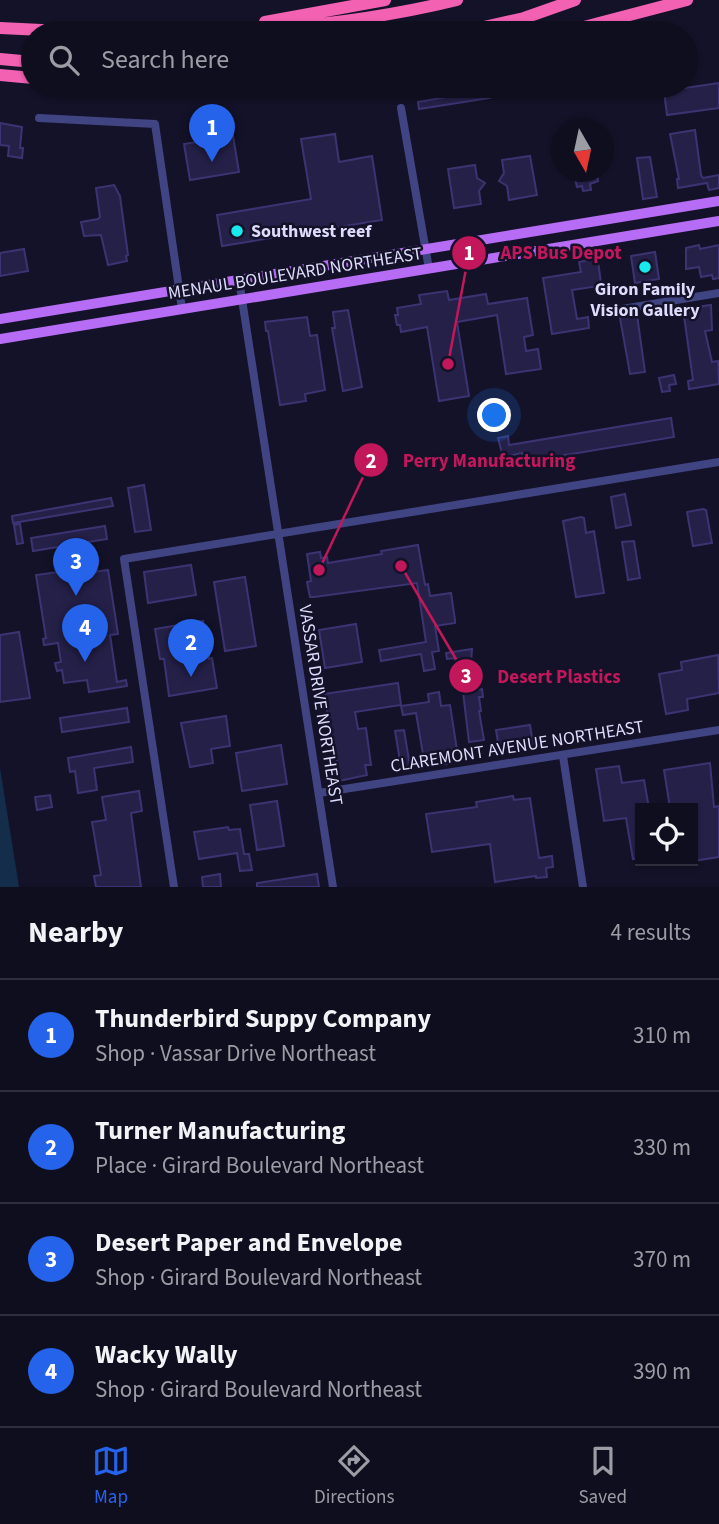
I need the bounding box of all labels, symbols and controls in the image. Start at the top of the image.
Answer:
search box [21,21,698,98]
icon: search [45,41,83,79]
text: Search here [101,41,229,78]
pin: 1 [189,104,235,162]
north arrow [551,119,614,182]
place label: Southwest reef [251,219,372,244]
marker: Southwest reef [229,223,245,239]
callout: APS Bus Depot [452,233,636,273]
text: 1 [463,238,475,268]
text: APS Bus Depot [499,240,622,267]
street label: MENAUL BOULEVARD NORTHEAST [166,241,424,306]
marker: Giron Family Vision Gallery [637,259,653,275]
place label: Giron Family Vision Gallery [589,277,700,323]
your location [477,398,511,432]
callout: Perry Manufacturing [354,440,589,480]
text: 2 [365,446,377,476]
text: Perry Manufacturing [403,448,575,475]
pin: 3 [53,538,99,596]
street label: VASSAR DRIVE NORTHEAST [292,603,349,808]
pin: 4 [62,604,108,662]
pin: 2 [168,619,214,677]
callout: Desert Plastics [448,656,635,696]
text: 3 [460,661,472,691]
text: Desert Plastics [497,664,621,691]
street label: CLAREMONT AVENUE NORTHEAST [389,714,646,779]
map controls [635,803,698,866]
button: locate [635,803,698,866]
text: Nearby [28,911,123,954]
text: 4 results [611,916,691,949]
text: Thunderbird Suppy Company [95,1000,431,1037]
text: 1 [45,1019,57,1052]
text: 310 m [633,1019,691,1052]
text: Shop · Vassar Drive Northeast [95,1037,376,1070]
text: Turner Manufacturing [95,1112,346,1149]
text: 2 [45,1131,57,1164]
text: 330 m [633,1131,691,1164]
text: Place · Girard Boulevard Northeast [95,1149,424,1182]
text: Desert Paper and Envelope [95,1224,403,1261]
text: 3 [45,1243,57,1276]
text: 370 m [633,1243,691,1276]
text: Shop · Girard Boulevard Northeast [95,1261,422,1294]
text: Wacky Wally [95,1336,238,1373]
text: 4 [45,1355,57,1388]
text: 390 m [633,1355,691,1388]
text: Shop · Girard Boulevard Northeast [95,1373,422,1406]
tab: Map [92,1442,130,1511]
tab: Directions [314,1442,394,1511]
tab: Saved [578,1442,627,1511]

